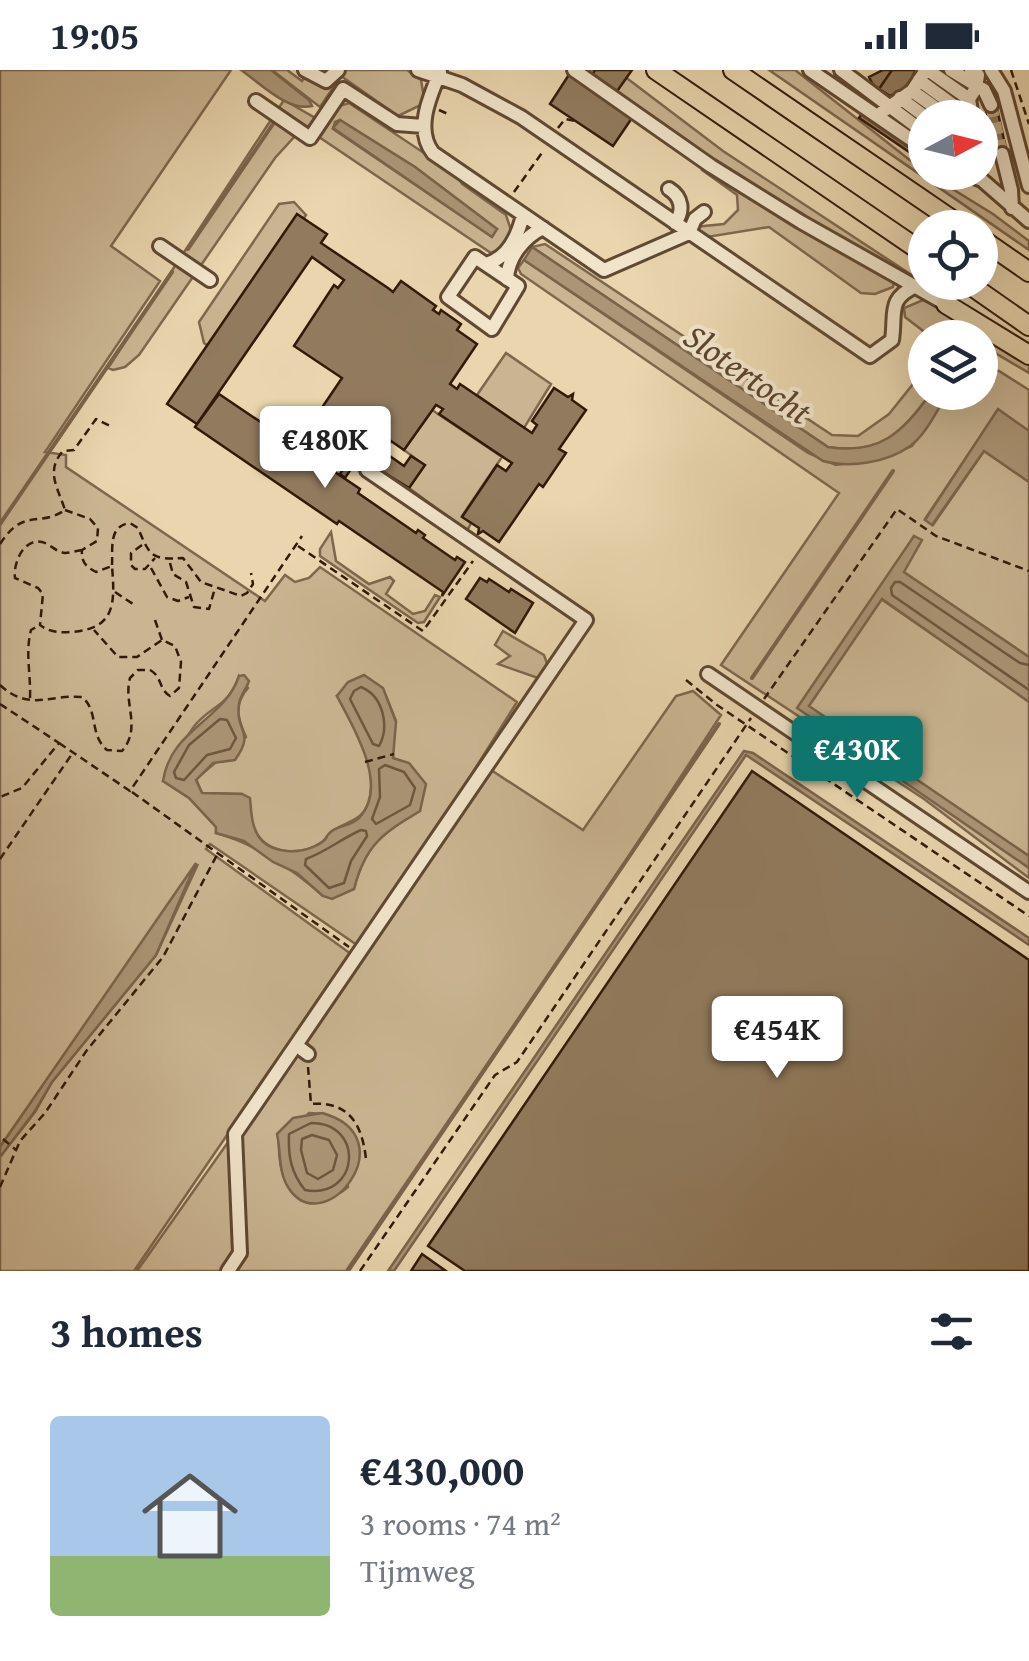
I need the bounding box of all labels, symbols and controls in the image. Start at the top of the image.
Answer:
text: 19:05 [50,7,140,63]
north arrow [908,100,998,190]
map controls [908,100,998,410]
button: locate [908,210,998,300]
water label: Slotertocht [674,311,823,437]
button: layers [908,320,998,410]
pin: €480K [255,406,395,491]
text: €480K [282,415,368,462]
pin: €430K [787,716,927,801]
text: €430K [814,725,900,772]
pin: €454K [707,996,847,1081]
text: €454K [734,1005,820,1052]
text: 3 homes [50,1301,203,1362]
icon: filters [924,1304,979,1359]
text: €430,000 [360,1439,524,1500]
icon: home [130,1456,250,1576]
text: 3 rooms · 74 m² [360,1500,561,1547]
text: Tijmweg [360,1547,475,1594]

